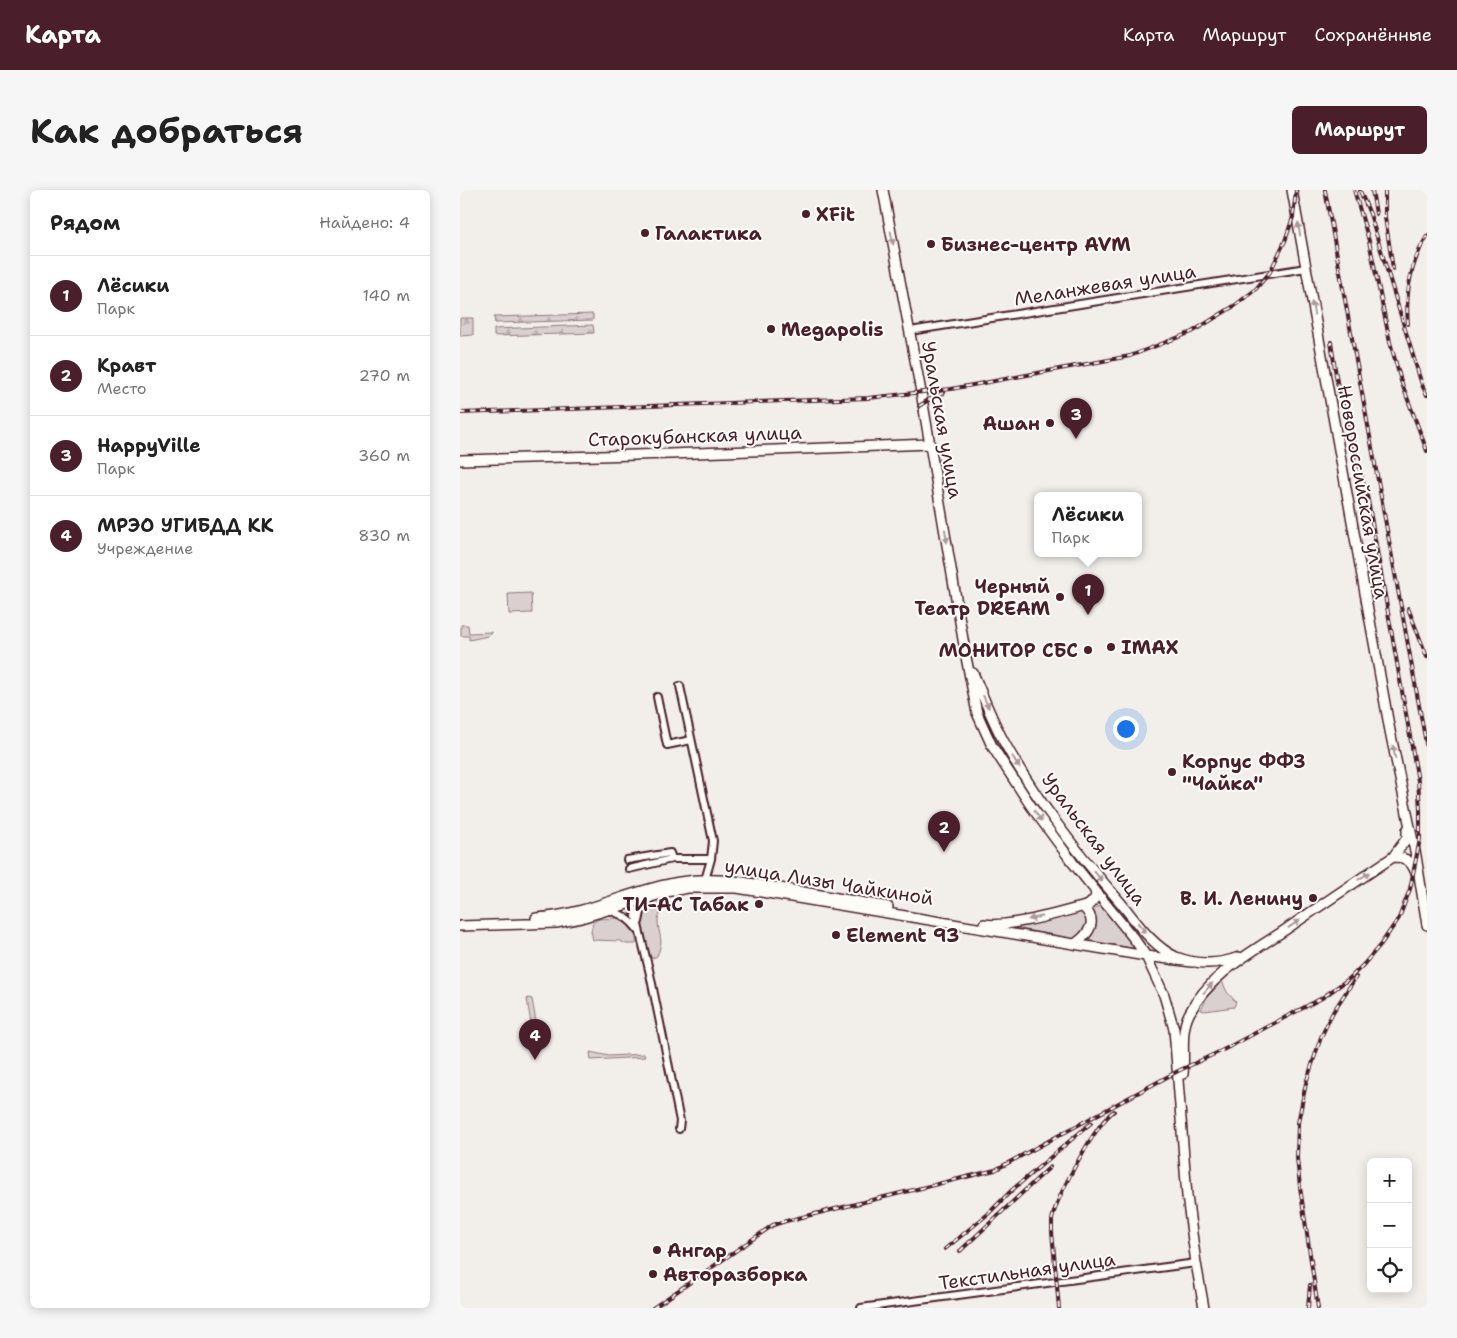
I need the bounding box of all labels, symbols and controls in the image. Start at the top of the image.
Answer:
text: Карта [25,19,101,51]
text: Карта [1123,23,1174,47]
text: Маршрут [1202,23,1286,47]
text: Сохранённые [1314,23,1432,47]
button: Маршрут [1292,106,1427,154]
text: Как добраться [30,107,303,154]
place label: XFit [816,202,855,227]
marker: XFit [800,208,812,220]
text: Рядом [50,209,120,237]
text: Найдено: 4 [319,212,410,233]
place label: Галактика [655,221,762,246]
one-way arrow [1294,221,1302,237]
marker: Галактика [639,227,651,239]
one-way arrow [888,230,896,246]
place label: Бизнес-центр AVM [941,232,1131,257]
marker: Бизнес-центр AVM [925,238,937,250]
street label: Меланжевая улица [1012,258,1198,312]
text: Лёсики [97,273,170,298]
text: 1 [62,285,70,306]
text: 140 m [363,285,410,306]
text: Парк [97,298,135,319]
one-way arrow [1308,300,1316,316]
place label: Megapolis [781,317,883,342]
marker: Megapolis [765,323,777,335]
street label: Уральская улица [916,339,968,501]
text: Кравт [97,353,156,378]
text: 2 [60,365,72,386]
text: 270 m [359,365,410,386]
text: Место [97,378,147,399]
street label: Новороссийская улица [1332,383,1394,601]
pin: 3 [1060,398,1092,439]
place label: Ашан [983,411,1040,436]
marker: Ашан [1044,417,1056,429]
street label: Старокубанская улица [588,420,803,452]
text: HappyVille [97,433,201,458]
text: 3 [60,445,72,466]
text: 360 m [358,445,410,466]
text: Парк [97,458,135,479]
popup [1034,492,1142,557]
text: Лёсики [1052,502,1124,527]
text: МРЭО УГИБДД КК [97,513,273,538]
text: 4 [60,525,72,546]
text: 830 m [358,525,410,546]
text: Парк [1052,527,1090,548]
one-way arrow [942,529,950,545]
text: Учреждение [97,538,193,559]
place label: Черный Театр DREAM [915,574,1050,621]
pin: 1 [1072,574,1104,615]
marker: Черный Театр DREAM [1054,591,1066,603]
place label: IMAX [1121,635,1179,660]
place label: МОНИТОР СБС [939,638,1078,663]
marker: IMAX [1105,641,1117,653]
marker: МОНИТОР СБС [1082,644,1094,656]
one-way arrow [982,695,990,709]
your location [1113,716,1139,742]
one-way arrow [1390,745,1398,760]
place label: Корпус ФФЗ "Чайка" [1182,749,1305,796]
one-way arrow [1012,755,1021,768]
marker: Корпус ФФЗ "Чайка" [1166,766,1178,778]
street label: Уральская улица [1036,768,1152,910]
one-way arrow [1033,809,1043,823]
pin: 2 [928,811,960,852]
street label: улица Лизы Чайкиной [723,853,935,911]
one-way arrow [1092,870,1103,882]
one-way arrow [1358,871,1371,881]
place label: В. И. Ленину [1180,886,1303,911]
place label: ТИ-АС Табак [623,892,749,917]
marker: В. И. Ленину [1307,892,1319,904]
marker: ТИ-АС Табак [753,898,765,910]
one-way arrow [1028,914,1043,922]
one-way arrow [1287,919,1300,929]
one-way arrow [1137,922,1148,935]
place label: Element 93 [846,923,959,948]
marker: Element 93 [830,929,842,941]
one-way arrow [1202,982,1214,994]
pin: 4 [519,1019,551,1060]
map controls [1367,1158,1412,1293]
button: + [1367,1158,1412,1203]
button: − [1367,1203,1412,1248]
place label: Ангар [667,1238,727,1263]
marker: Ангар [651,1244,663,1256]
street label: Текстильная улица [937,1246,1117,1296]
button: locate [1367,1248,1412,1293]
place label: Авторазборка [663,1262,808,1287]
marker: Авторазборка [647,1268,659,1280]

